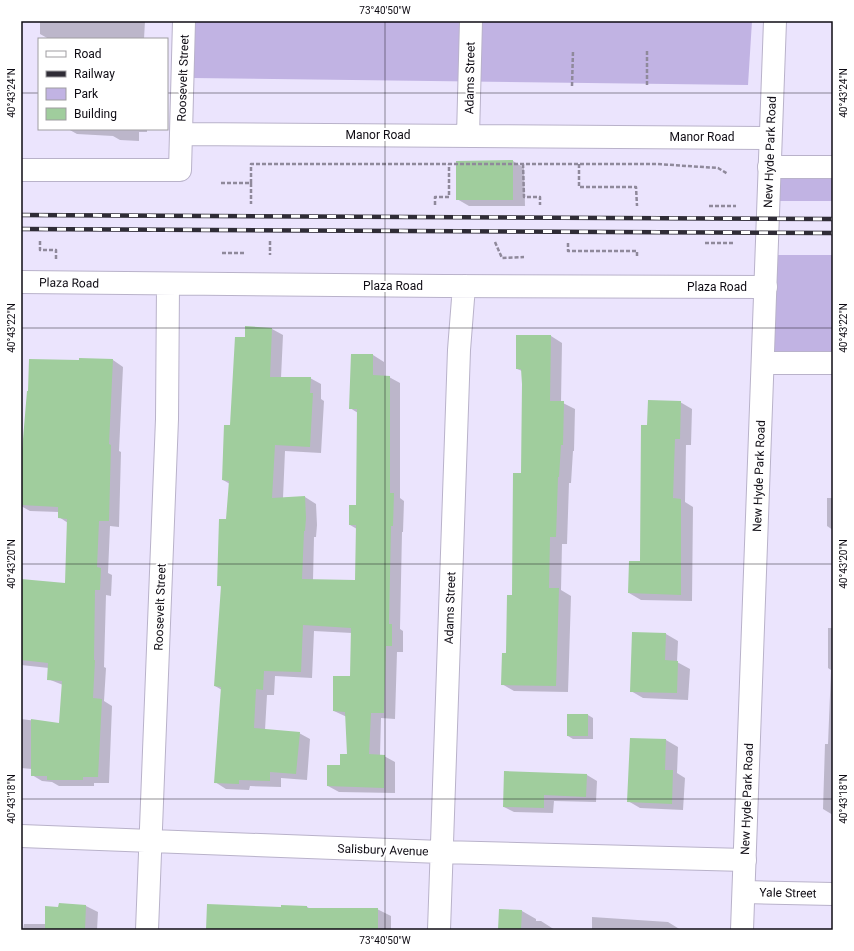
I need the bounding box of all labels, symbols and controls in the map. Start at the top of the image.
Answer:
text: 73°40'50"W [359,5,411,16]
street label: Roosevelt Street [174,34,192,122]
legend [38,38,168,130]
street label: Adams Street [462,42,478,114]
text: Road [74,47,102,61]
text: Railway [74,67,115,81]
text: 40°43'24"N [6,68,17,118]
text: 40°43'24"N [838,68,849,118]
text: Park [74,87,99,101]
street label: New Hyde Park Road [761,96,779,208]
text: Building [74,107,117,121]
street label: Manor Road [345,128,411,142]
street label: Manor Road [669,130,735,144]
street label: Plaza Road [39,275,99,291]
street label: Plaza Road [363,279,423,293]
street label: Plaza Road [687,280,747,294]
text: 40°43'22"N [6,303,17,353]
text: 40°43'22"N [838,303,849,353]
street label: New Hyde Park Road [750,420,768,532]
text: 40°43'20"N [6,539,17,589]
text: 40°43'20"N [838,539,849,589]
street label: Roosevelt Street [151,563,169,651]
street label: Adams Street [442,571,458,644]
street label: New Hyde Park Road [738,743,756,855]
text: 40°43'18"N [6,774,17,824]
text: 40°43'18"N [838,774,849,824]
street label: Salisbury Avenue [337,841,429,859]
street label: Yale Street [759,886,817,900]
text: 73°40'50"W [359,935,411,946]

